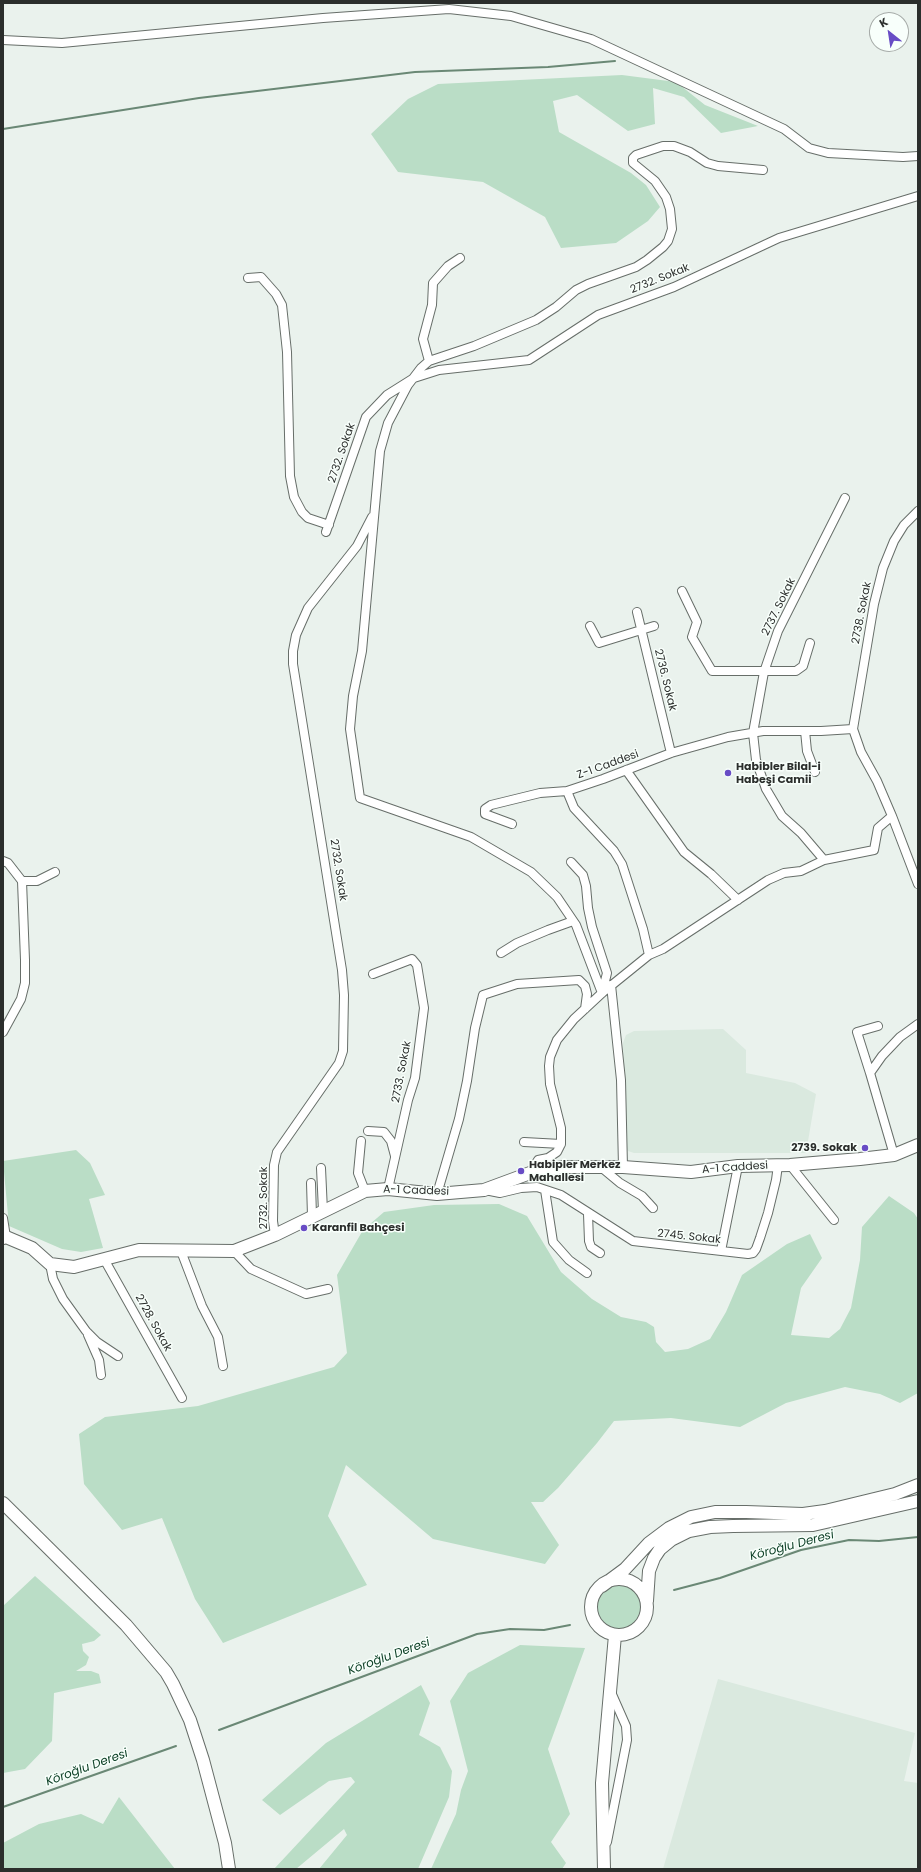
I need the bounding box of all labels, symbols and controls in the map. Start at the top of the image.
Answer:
north arrow [869,12,909,52]
text: K [876,14,891,31]
street label: 2732. Sokak [628,261,692,297]
street label: 2732. Sokak [326,421,358,485]
street label: 2737. Sokak [759,576,799,638]
street label: 2738. Sokak [849,581,875,645]
street label: 2736. Sokak [651,648,679,712]
street label: Z-1 Caddesi [575,748,641,782]
place label: Habibler Bilal-i Habeşi Camii [736,760,821,786]
marker: Habibler Bilal-i Habeşi Camii [723,768,733,778]
street label: 2732. Sokak [327,838,349,902]
street label: 2733. Sokak [390,1040,414,1104]
place label: 2739. Sokak [791,1141,857,1155]
marker: 2739. Sokak [860,1143,870,1153]
place label: Habipler Merkez Mahallesi [529,1158,620,1184]
street label: A-1 Caddesi [702,1159,768,1177]
marker: Habipler Merkez Mahallesi [516,1166,526,1176]
street label: 2732. Sokak [257,1167,271,1229]
street label: A-1 Caddesi [383,1183,449,1199]
place label: Karanfil Bahçesi [312,1221,404,1235]
marker: Karanfil Bahçesi [299,1223,309,1233]
street label: 2745. Sokak [657,1227,721,1247]
street label: 2728. Sokak [132,1292,174,1354]
water label: Köroğlu Deresi [748,1528,836,1564]
water label: Köroğlu Deresi [346,1635,432,1679]
water label: Köroğlu Deresi [44,1746,130,1790]

